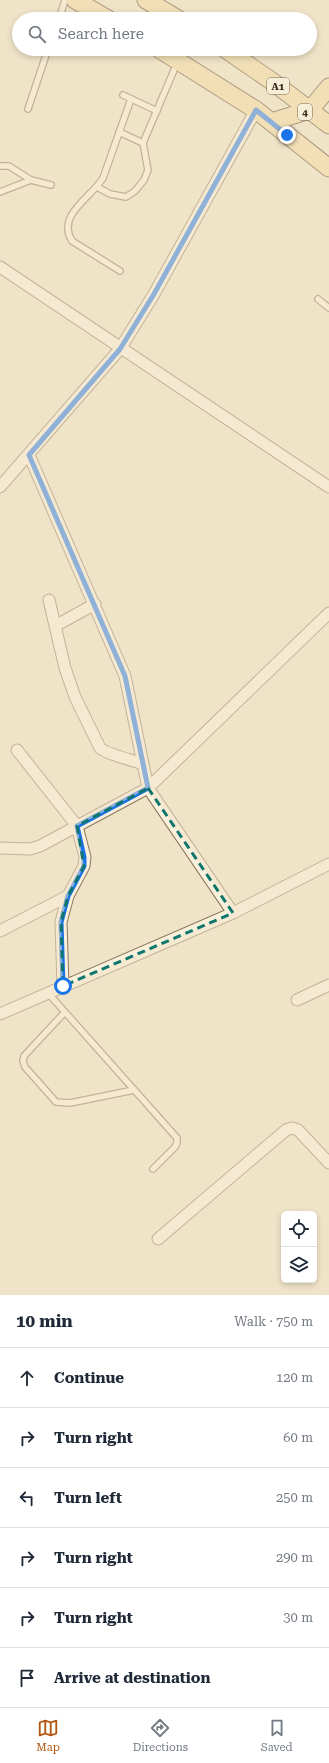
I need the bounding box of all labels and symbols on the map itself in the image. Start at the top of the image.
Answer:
road number: A1 [267,78,289,94]
road number: 4 [298,104,312,120]
route end [278,126,296,144]
route start [54,977,72,995]

